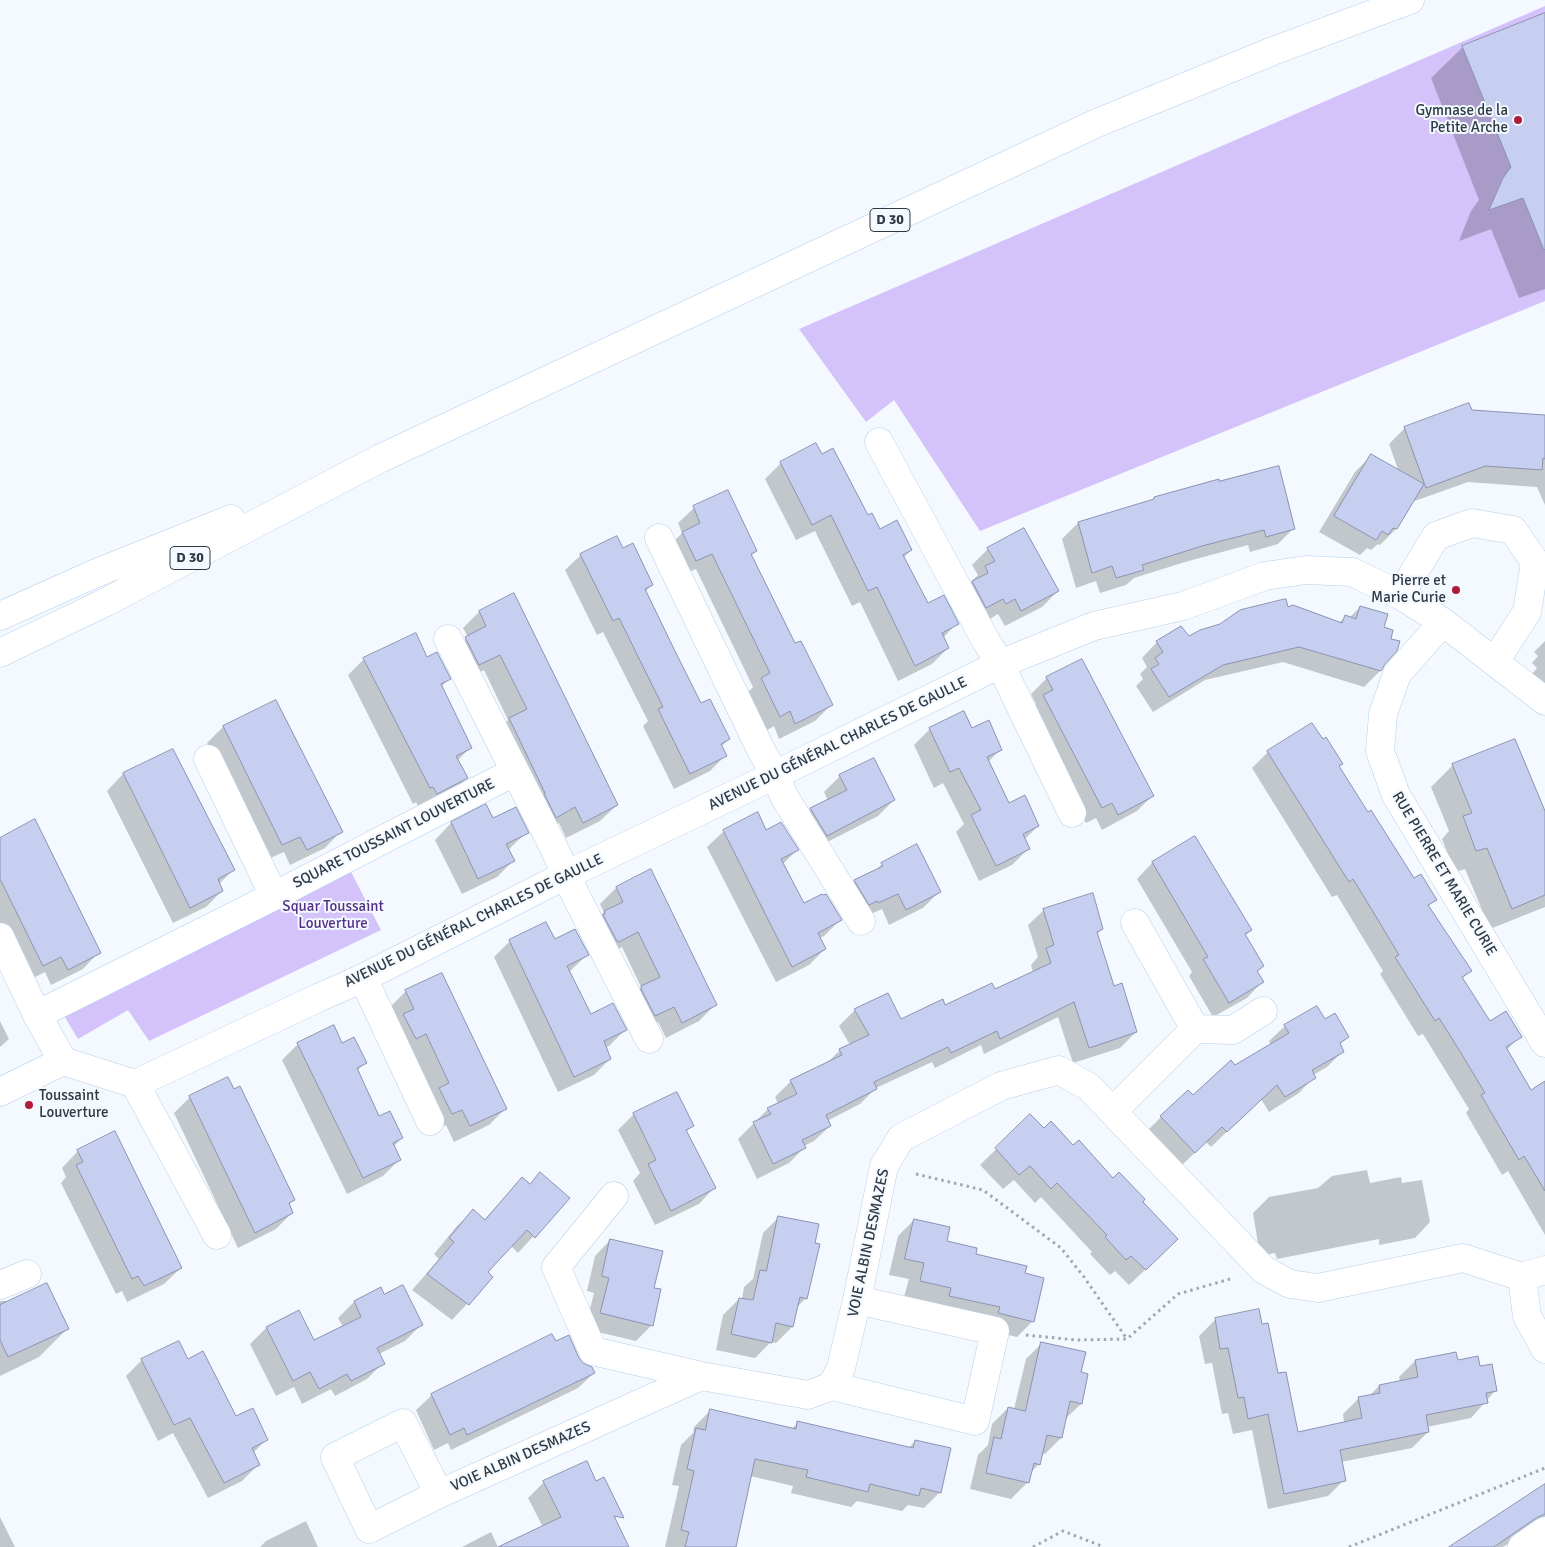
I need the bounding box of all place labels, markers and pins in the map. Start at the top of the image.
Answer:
place label: Gymnase de la Petite Arche [1416,102,1508,137]
marker: Gymnase de la Petite Arche [1512,114,1524,126]
place label: Pierre et Marie Curie [1371,572,1446,607]
marker: Pierre et Marie Curie [1450,584,1462,596]
place label: Toussaint Louverture [39,1087,109,1122]
marker: Toussaint Louverture [23,1099,35,1111]

